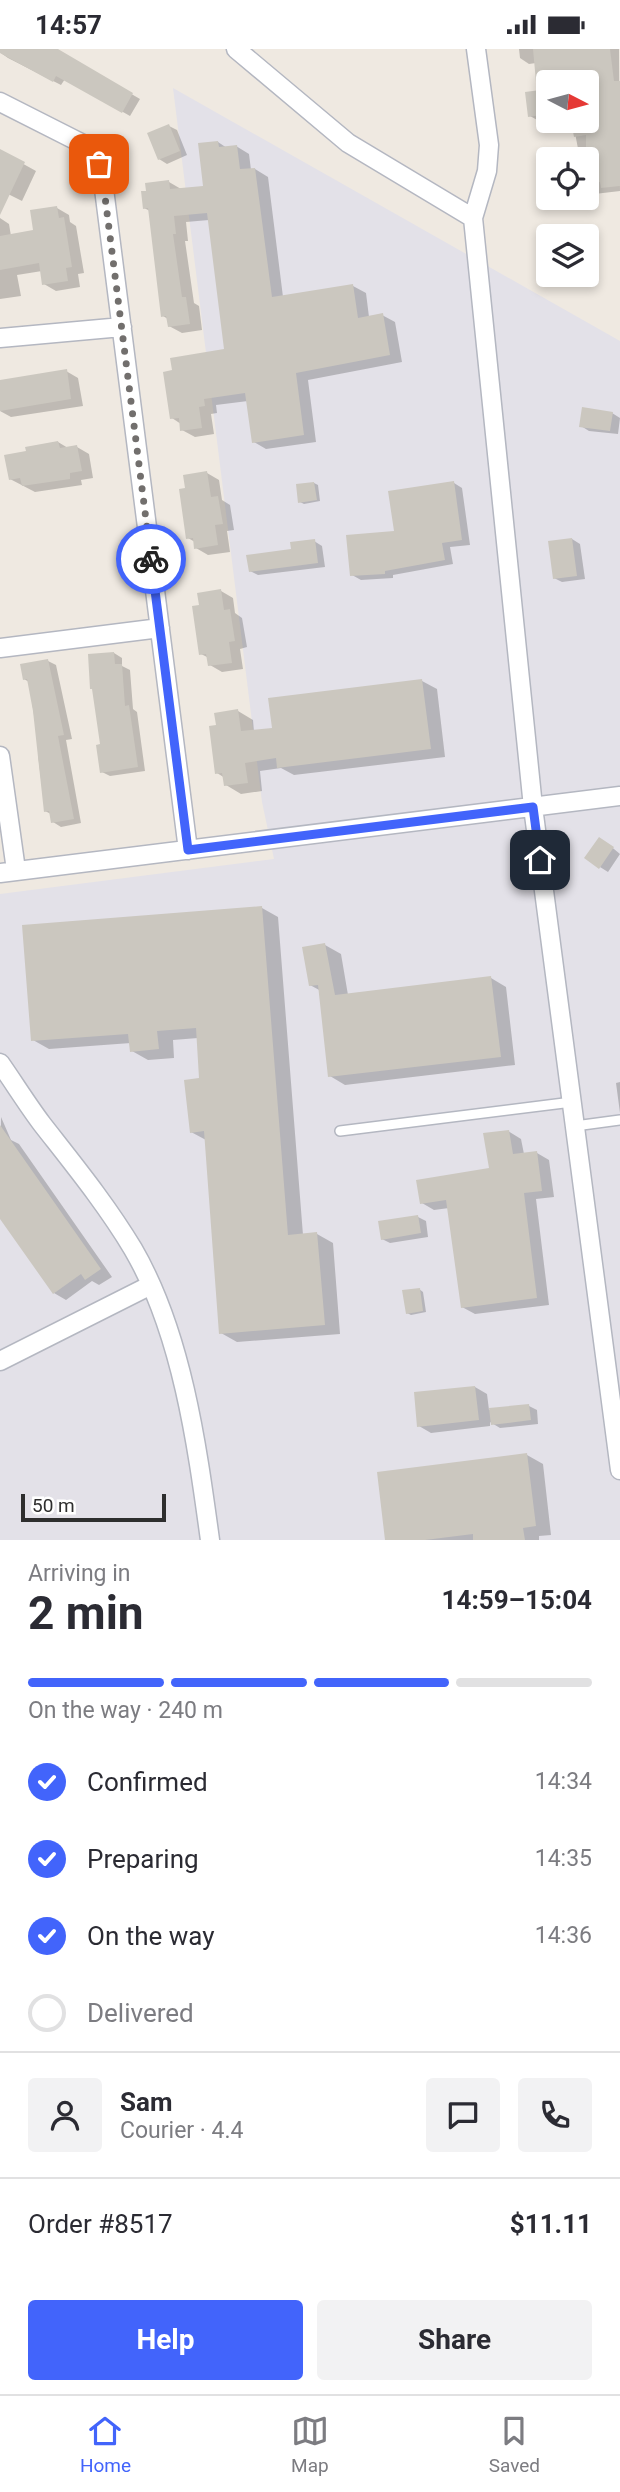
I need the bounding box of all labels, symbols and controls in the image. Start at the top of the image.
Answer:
text: 14:57 [35,10,102,40]
north arrow [536,70,598,133]
map controls [536,70,599,287]
pin [69,134,129,194]
icon: bag [80,145,118,183]
button: locate [536,147,599,210]
button: layers [536,224,599,287]
courier [116,524,186,594]
icon: bike [132,540,170,578]
pin [510,830,570,890]
icon: home [521,841,559,879]
scale bar [21,1491,166,1523]
text: 50 m [32,1494,75,1517]
text: Arriving in [28,1560,131,1587]
text: 14:59–15:04 [442,1585,592,1615]
text: 2 min [28,1586,144,1640]
text: On the way · 240 m [28,1697,223,1724]
icon: check [28,1763,66,1801]
text: Confirmed [87,1767,208,1797]
text: 14:34 [535,1768,592,1795]
icon: check [28,1840,66,1878]
text: Preparing [87,1844,199,1874]
text: 14:35 [535,1845,592,1872]
icon: check [28,1917,66,1955]
text: On the way [87,1921,215,1951]
text: 14:36 [535,1922,592,1949]
text: Delivered [87,1998,194,2028]
button: person [28,2078,102,2152]
button: chat [426,2078,500,2152]
button: phone [518,2078,592,2152]
text: Sam [120,2087,172,2117]
text: Courier · 4.4 [120,2117,243,2144]
text: Order #8517 [28,2209,173,2239]
text: $11.11 [510,2209,592,2239]
button: Help [28,2300,303,2380]
button: Share [317,2300,592,2380]
tab: Home [80,2412,131,2477]
tab: Map [291,2412,329,2477]
tab: Saved [489,2412,540,2477]

